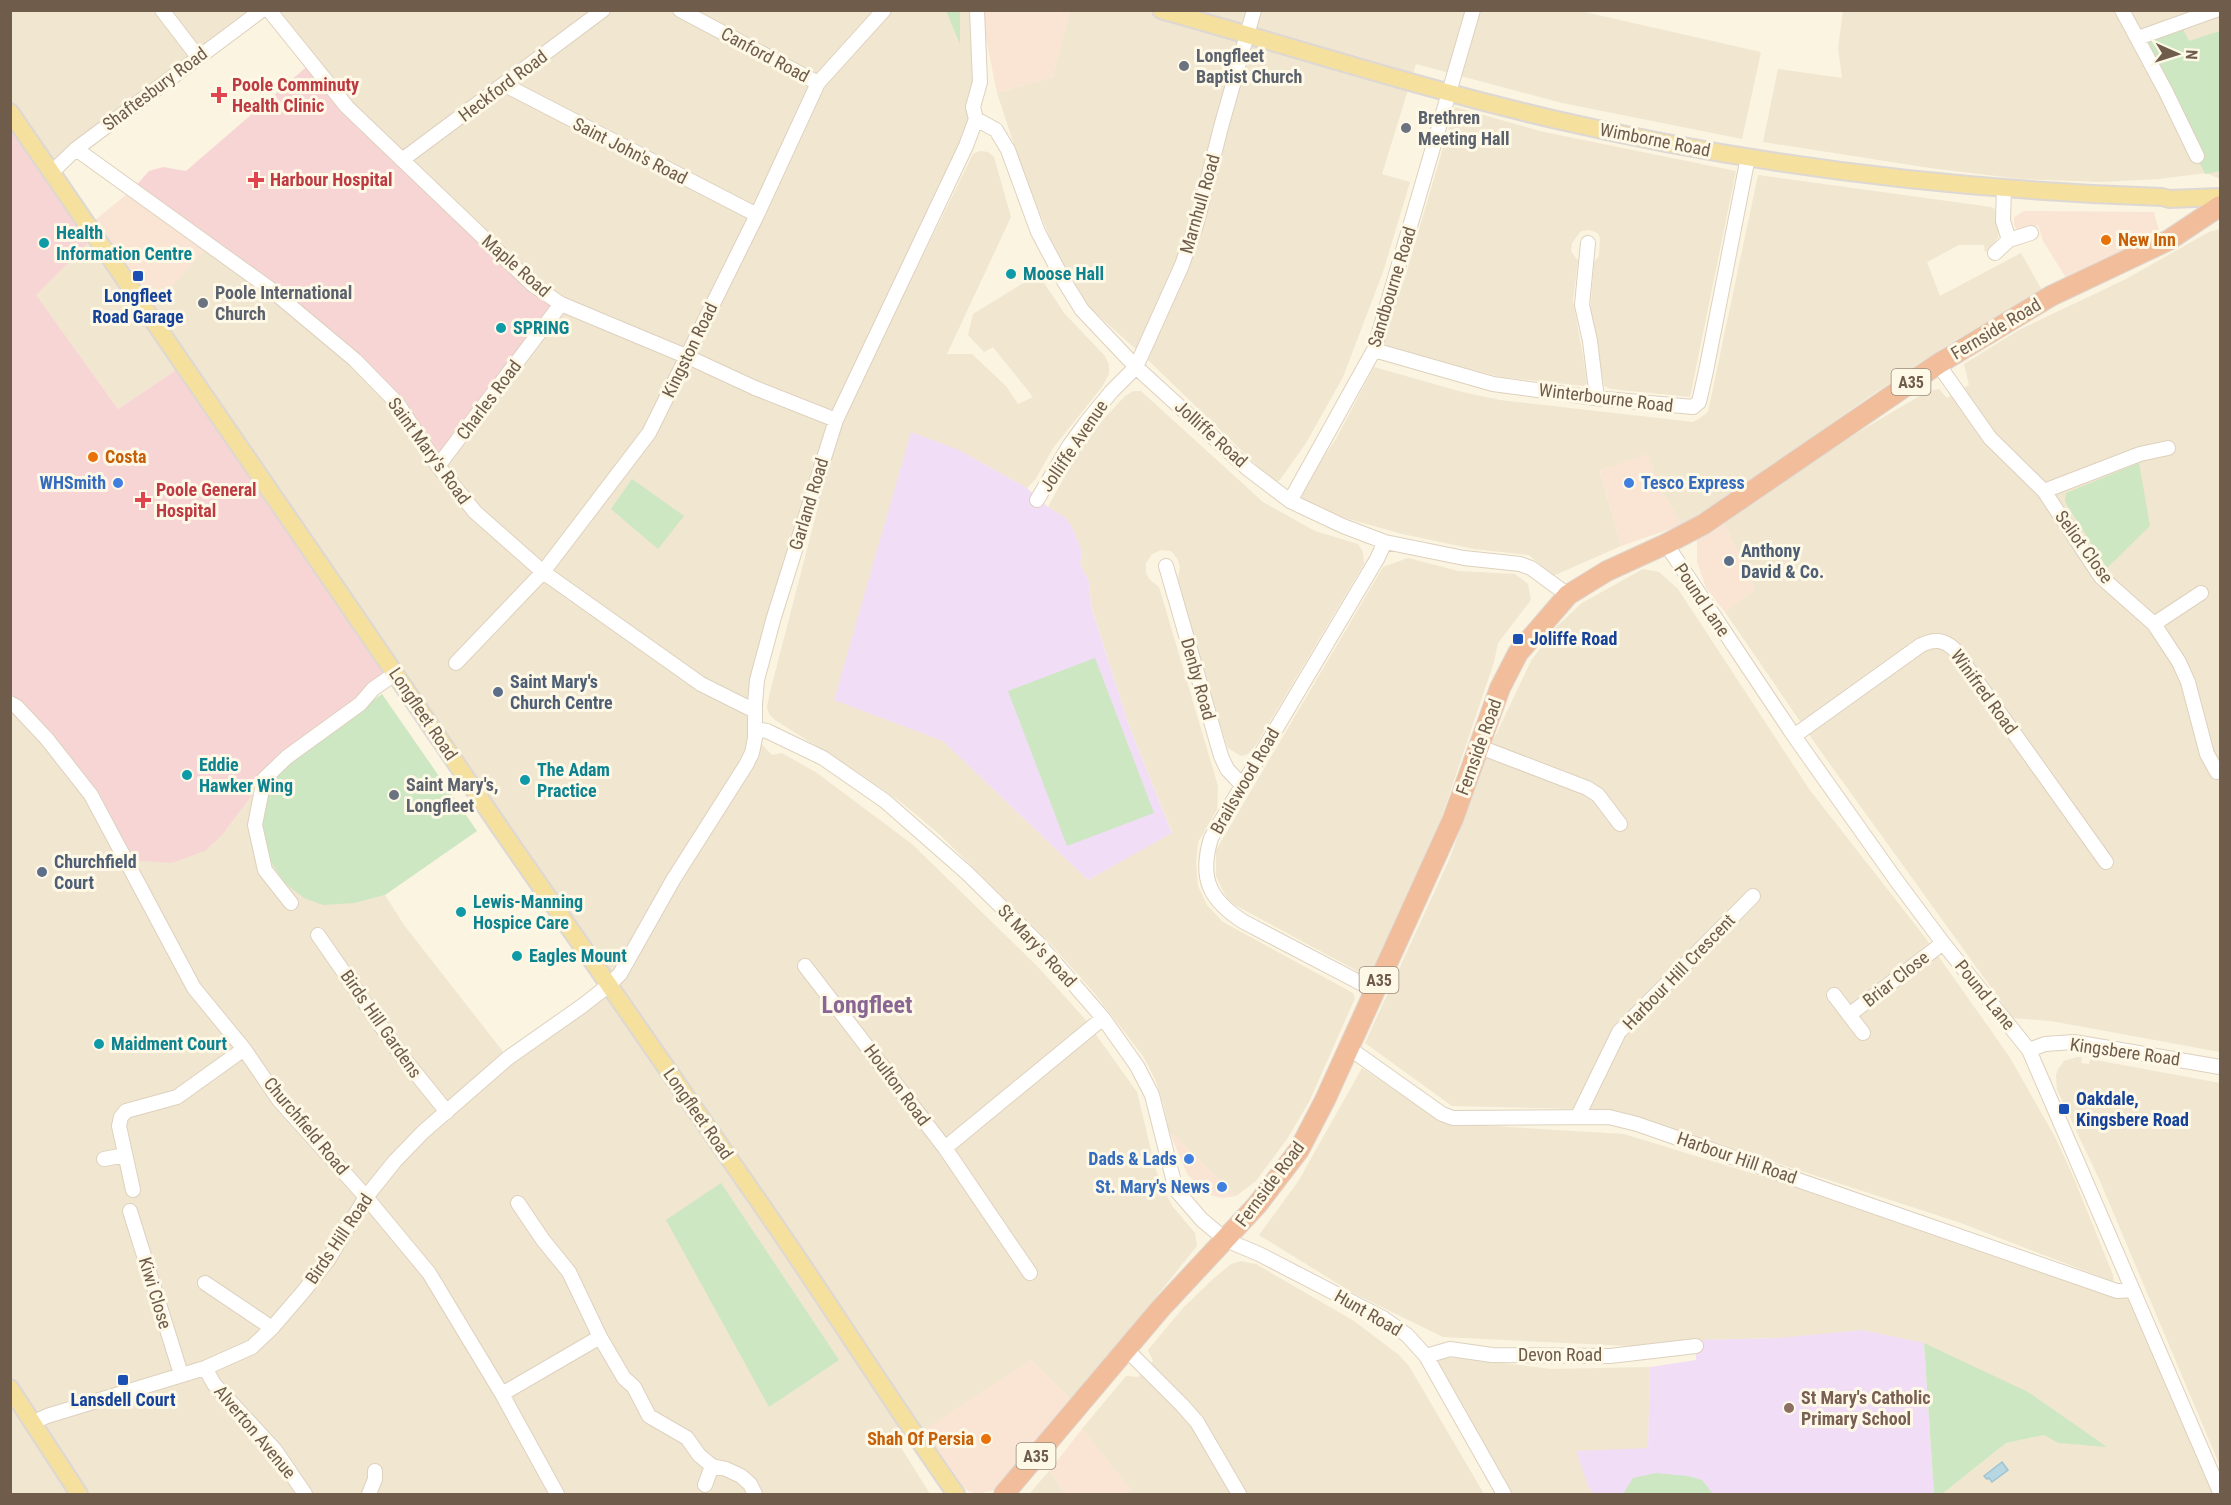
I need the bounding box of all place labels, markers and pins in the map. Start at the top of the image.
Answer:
place label: Longfleet Baptist Church [1196,45,1302,87]
marker: Longfleet Baptist Church [1177,59,1191,73]
place label: Poole Comminuty Health Clinic [232,74,359,116]
marker: Poole Comminuty Health Clinic [210,86,228,104]
place label: Brethren Meeting Hall [1418,107,1510,149]
marker: Brethren Meeting Hall [1399,121,1413,135]
place label: Harbour Hospital [270,169,392,190]
marker: Harbour Hospital [247,171,265,189]
place label: Health Information Centre [56,222,192,264]
place label: New Inn [2118,229,2176,250]
marker: New Inn [2099,233,2113,247]
marker: Health Information Centre [37,236,51,250]
place label: Moose Hall [1023,263,1104,284]
marker: Moose Hall [1004,267,1018,281]
marker: Longfleet Road Garage [131,269,145,283]
place label: Poole International Church [215,282,352,324]
place label: Longfleet Road Garage [92,285,184,327]
marker: Poole International Church [196,296,210,310]
place label: SPRING [513,317,569,338]
marker: SPRING [494,321,508,335]
place label: Costa [105,446,146,467]
marker: Costa [86,450,100,464]
place label: WHSmith [39,472,106,493]
place label: Tesco Express [1641,472,1745,493]
marker: WHSmith [111,476,125,490]
marker: Tesco Express [1622,476,1636,490]
place label: Poole General Hospital [156,479,257,521]
marker: Poole General Hospital [134,491,152,509]
place label: Anthony David & Co. [1741,540,1824,582]
marker: Anthony David & Co. [1722,554,1736,568]
place label: Joliffe Road [1530,628,1618,649]
marker: Joliffe Road [1511,632,1525,646]
place label: Saint Mary's Church Centre [510,671,613,713]
marker: Saint Mary's Church Centre [491,685,505,699]
place label: Eddie Hawker Wing [199,754,293,796]
place label: The Adam Practice [537,759,610,801]
marker: Eddie Hawker Wing [180,768,194,782]
marker: The Adam Practice [518,773,532,787]
place label: Saint Mary's, Longfleet [406,774,498,816]
marker: Saint Mary's, Longfleet [387,788,401,802]
place label: Churchfield Court [54,851,137,893]
marker: Churchfield Court [35,865,49,879]
place label: Lewis-Manning Hospice Care [473,891,583,933]
marker: Lewis-Manning Hospice Care [454,905,468,919]
place label: Eagles Mount [529,945,627,966]
marker: Eagles Mount [510,949,524,963]
place label: Maidment Court [111,1033,228,1054]
marker: Maidment Court [92,1037,106,1051]
place label: Oakdale, Kingsbere Road [2076,1088,2189,1130]
marker: Oakdale, Kingsbere Road [2057,1102,2071,1116]
place label: Dads & Lads [1088,1148,1177,1169]
marker: Dads & Lads [1182,1152,1196,1166]
place label: St. Mary's News [1095,1176,1210,1197]
marker: St. Mary's News [1215,1180,1229,1194]
marker: Lansdell Court [116,1373,130,1387]
place label: St Mary's Catholic Primary School [1801,1387,1931,1429]
place label: Lansdell Court [71,1389,176,1410]
marker: St Mary's Catholic Primary School [1782,1401,1796,1415]
place label: Shah Of Persia [867,1428,974,1449]
marker: Shah Of Persia [979,1432,993,1446]

